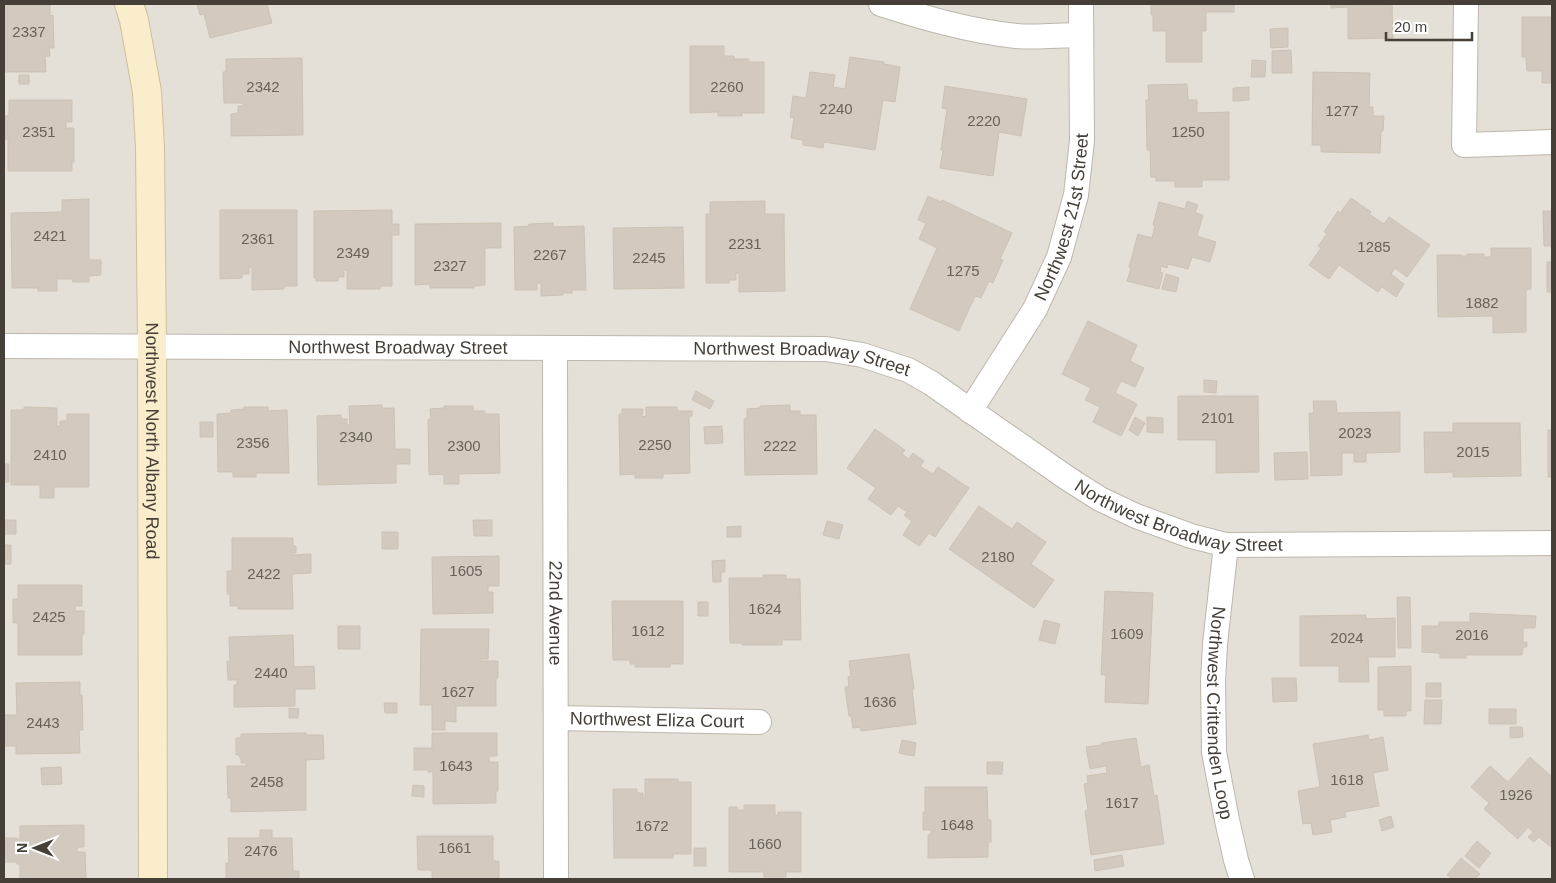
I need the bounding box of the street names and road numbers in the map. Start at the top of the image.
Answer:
street label: Northwest 21st Street [1030,133,1092,304]
street label: Northwest North Albany Road [142,322,162,560]
street label: Northwest Broadway Street [288,337,508,358]
street label: Northwest Broadway Street [693,339,913,380]
street label: Northwest Broadway Street [1071,476,1283,556]
street label: 22nd Avenue [545,561,566,665]
street label: Northwest Crittenden Loop [1203,605,1237,821]
street label: Northwest Eliza Court [570,708,744,732]

